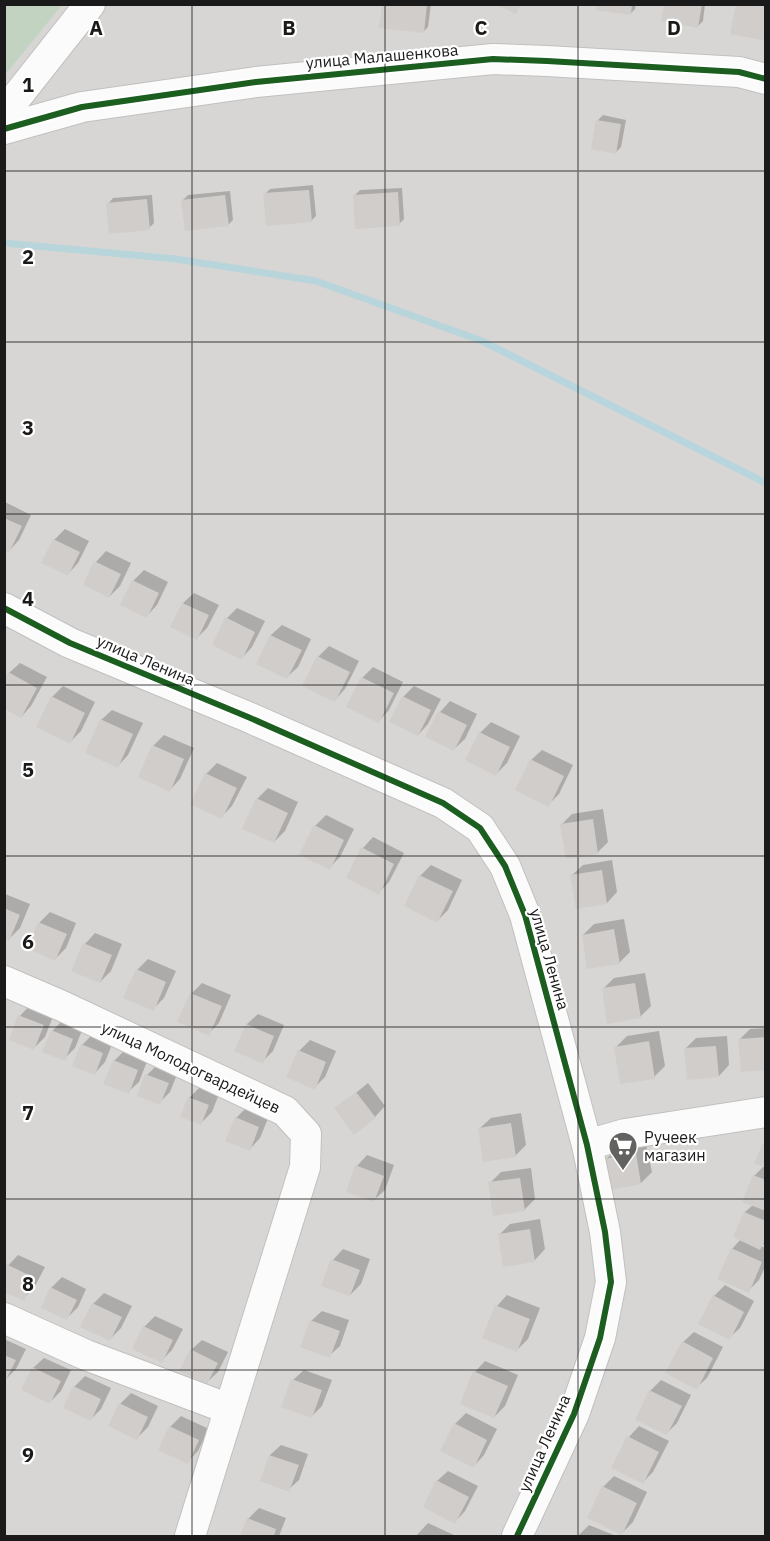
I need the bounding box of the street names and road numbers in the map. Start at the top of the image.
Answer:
street label: улица Малашенкова [305,39,460,73]
street label: улица Ленина [94,630,198,690]
street label: улица Ленина [526,906,574,1012]
street label: улица Молодогвардейцев [98,1017,284,1117]
street label: улица Ленина [514,1391,575,1495]

